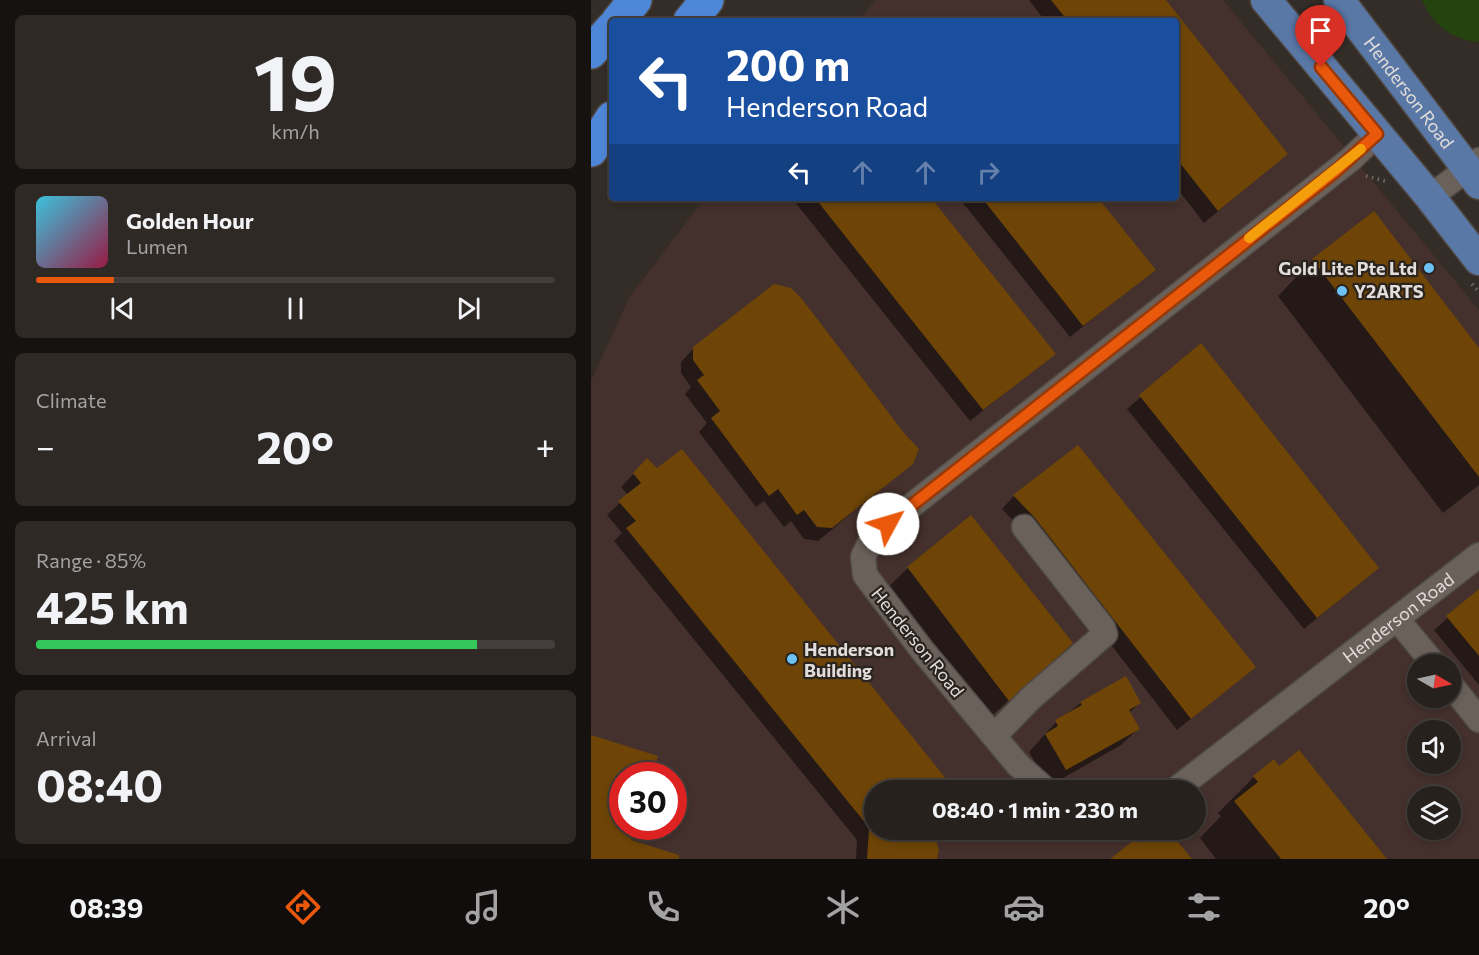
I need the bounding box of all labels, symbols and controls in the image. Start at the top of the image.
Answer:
pin [1295,5,1346,67]
icon: arrive [1304,14,1337,47]
text: 19 [254,32,337,127]
street label: Henderson Road [1360,32,1459,153]
text: 200 m [726,38,850,90]
icon: left [627,42,705,120]
text: Henderson Road [726,90,928,123]
text: km/h [271,119,320,143]
icon: left [783,156,816,189]
icon: ahead [846,156,879,189]
icon: ahead [909,156,942,189]
icon: right [972,156,1005,189]
text: Golden Hour [126,207,254,234]
text: Lumen [126,234,188,258]
place label: Gold Lite Pte Ltd [1278,257,1417,279]
marker: Gold Lite Pte Ltd [1422,261,1436,275]
place label: Y2ARTS [1354,280,1424,302]
marker: Y2ARTS [1335,284,1349,298]
icon: previous [106,292,139,325]
icon: pause [279,292,312,325]
icon: next [452,292,485,325]
text: Climate [36,388,106,412]
text: 20° [256,418,334,473]
text: − [36,425,55,466]
text: + [536,425,555,466]
position arrow [856,492,920,556]
text: Range · 85% [36,548,146,572]
street label: Henderson Road [1338,568,1458,668]
text: 425 km [36,578,189,633]
street label: Henderson Road [867,583,969,701]
place label: Henderson Building [804,638,894,681]
marker: Henderson Building [785,652,799,666]
north arrow [1407,654,1461,708]
map controls [1407,654,1461,840]
button: sound [1407,720,1461,774]
text: Arrival [36,726,97,750]
text: 08:40 [36,756,163,811]
speed limit sign: 30 [609,762,687,840]
button: layers [1407,786,1461,840]
text: 08:40 · 1 min · 230 m [932,796,1138,823]
icon: directions [282,886,324,928]
icon: music [462,886,504,928]
icon: phone [642,886,684,928]
icon: climate [822,886,864,928]
icon: car [1003,886,1045,928]
icon: filters [1183,886,1225,928]
text: 08:39 [69,891,143,924]
text: 20° [1363,891,1410,924]

